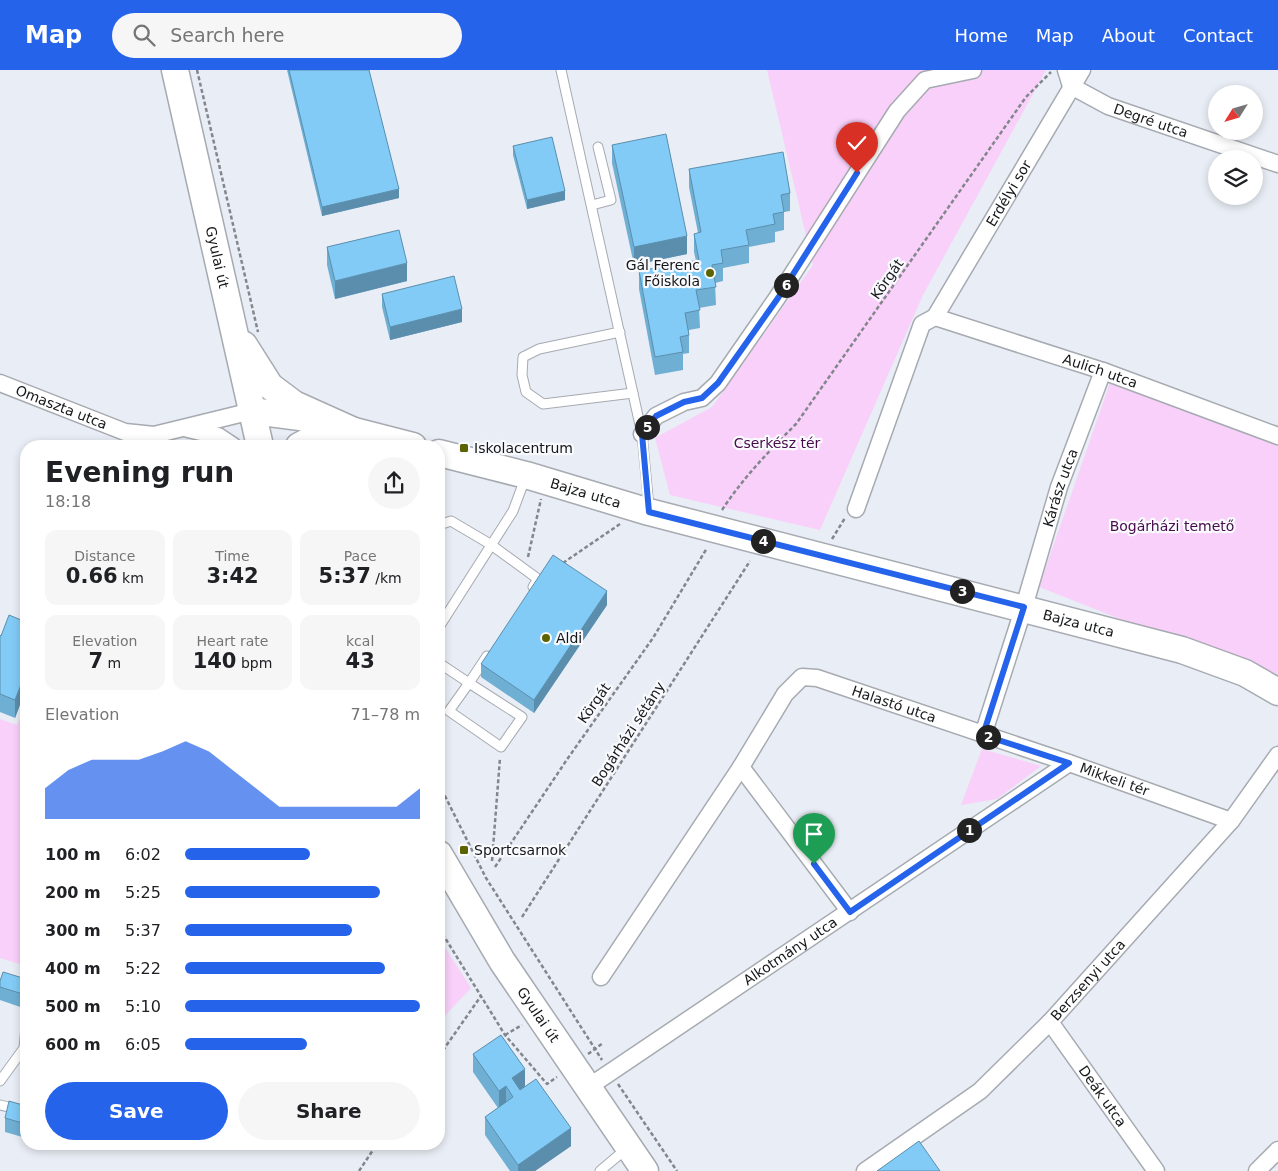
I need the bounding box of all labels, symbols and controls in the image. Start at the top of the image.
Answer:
search box [112,13,462,58]
text: Map [25,21,82,49]
icon: search [130,21,158,49]
text: Search here [170,24,284,46]
text: Home [955,25,1008,46]
text: Map [1036,25,1074,46]
text: About [1102,25,1155,46]
text: Contact [1183,25,1253,46]
north arrow [1208,85,1262,140]
map controls [1208,85,1263,205]
street label: Degré utca [1112,101,1190,141]
pin [836,122,878,173]
icon: check [843,129,871,157]
button: layers [1208,150,1263,205]
street label: Erdélyi sor [983,157,1035,229]
street label: Gyulai út [203,225,232,290]
street label: Körgát [867,255,907,302]
place label: Gál Ferenc Főiskola [626,257,700,289]
marker: Gál Ferenc Főiskola [704,267,716,279]
pin: 6 [774,272,798,298]
text: 6 [782,277,791,293]
street label: Aulich utca [1061,351,1140,391]
street label: Omaszta utca [13,382,110,432]
pin: 5 [634,414,660,440]
text: 5 [643,419,652,435]
park label: Cserkész tér [734,435,821,451]
place label: Iskolacentrum [474,440,573,456]
marker: Iskolacentrum [458,442,470,454]
street label: Kárász utca [1040,446,1081,529]
text: Evening run [45,456,234,489]
button: share [368,457,420,509]
street label: Bajza utca [548,475,623,511]
text: 18:18 [45,492,91,511]
park label: Bogárházi temető [1110,518,1234,534]
pin: 4 [750,528,776,554]
text: 4 [759,533,768,549]
text: Distance [74,548,135,564]
text: Time [215,548,250,564]
text: Pace [344,548,377,564]
text: 0.66 [66,564,118,588]
text: 3:42 [206,564,259,588]
text: 5:37 [319,564,371,588]
text: km [118,570,144,586]
text: /km [371,570,402,586]
pin: 3 [950,578,974,604]
text: 3 [958,583,967,599]
street label: Bajza utca [1041,606,1116,640]
place label: Aldi [556,630,582,646]
marker: Aldi [540,632,552,644]
text: Elevation [72,633,137,649]
text: Heart rate [197,633,268,649]
text: kcal [346,633,374,649]
text: 7 [88,649,103,673]
text: 140 [193,649,236,673]
text: 43 [346,649,375,673]
text: m [103,655,121,671]
text: bpm [236,655,272,671]
street label: Körgát [574,679,614,726]
street label: Bogárházi sétány [588,679,668,789]
street label: Halastó utca [850,682,938,726]
text: Elevation [45,705,119,724]
text: 71–78 m [351,705,420,724]
pin: 2 [976,724,1000,750]
text: 2 [984,729,993,745]
street label: Mikkeli tér [1078,760,1152,799]
pin [793,813,835,864]
pin: 1 [956,818,982,842]
icon: arrive [800,820,828,848]
text: 1 [965,822,974,838]
place label: Sportcsarnok [474,842,567,858]
marker: Sportcsarnok [458,844,470,856]
text: 100 m [45,845,101,864]
text: 6:02 [125,845,161,864]
text: 200 m [45,883,101,902]
text: 5:25 [125,883,161,902]
street label: Alkotmány utca [740,914,840,988]
text: 300 m [45,921,101,940]
text: 5:37 [125,921,161,940]
street label: Berzsenyi utca [1047,936,1128,1024]
text: 400 m [45,959,101,978]
text: 5:22 [125,959,161,978]
street label: Gyulai út [514,984,563,1046]
text: 500 m [45,997,101,1016]
text: 5:10 [125,997,161,1016]
text: 600 m [45,1035,101,1054]
text: 6:05 [125,1035,161,1054]
street label: Deák utca [1076,1062,1130,1130]
button: Save [45,1082,228,1140]
button: Share [238,1082,420,1140]

